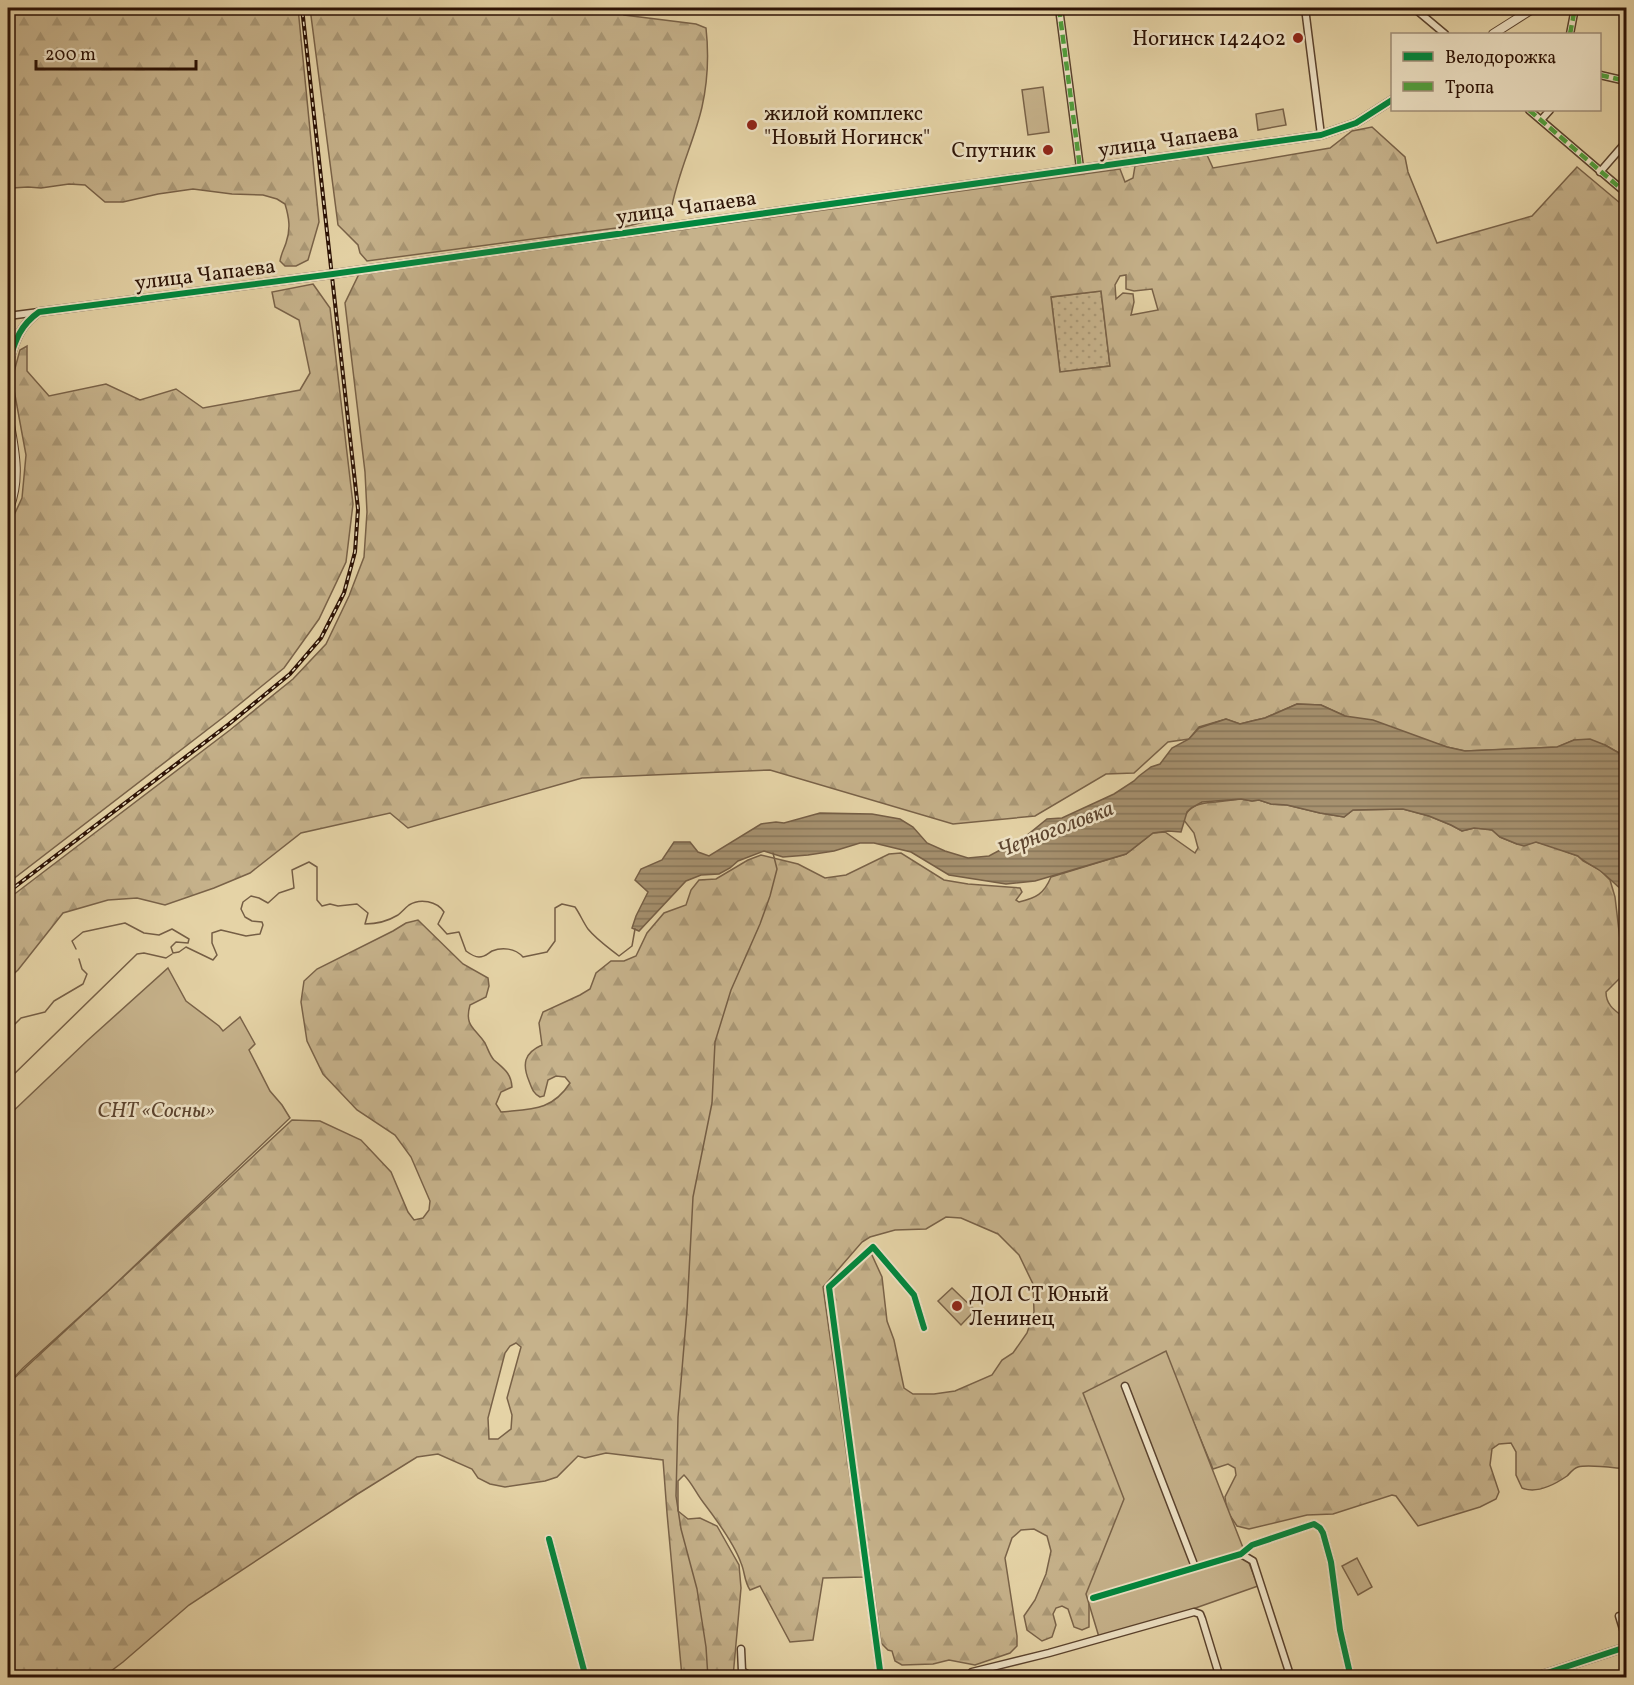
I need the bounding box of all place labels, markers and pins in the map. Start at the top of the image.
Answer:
place label: Ногинск 142402 [1132,25,1286,54]
marker: Ногинск 142402 [1291,31,1305,45]
place label: жилой комплекс "Новый Ногинск" [764,100,930,153]
marker: жилой комплекс "Новый Ногинск" [745,118,759,132]
place label: Спутник [952,137,1036,166]
marker: Спутник [1041,143,1055,157]
place label: ДОЛ СТ Юный Ленинец [969,1281,1109,1334]
marker: ДОЛ СТ Юный Ленинец [950,1299,964,1313]

